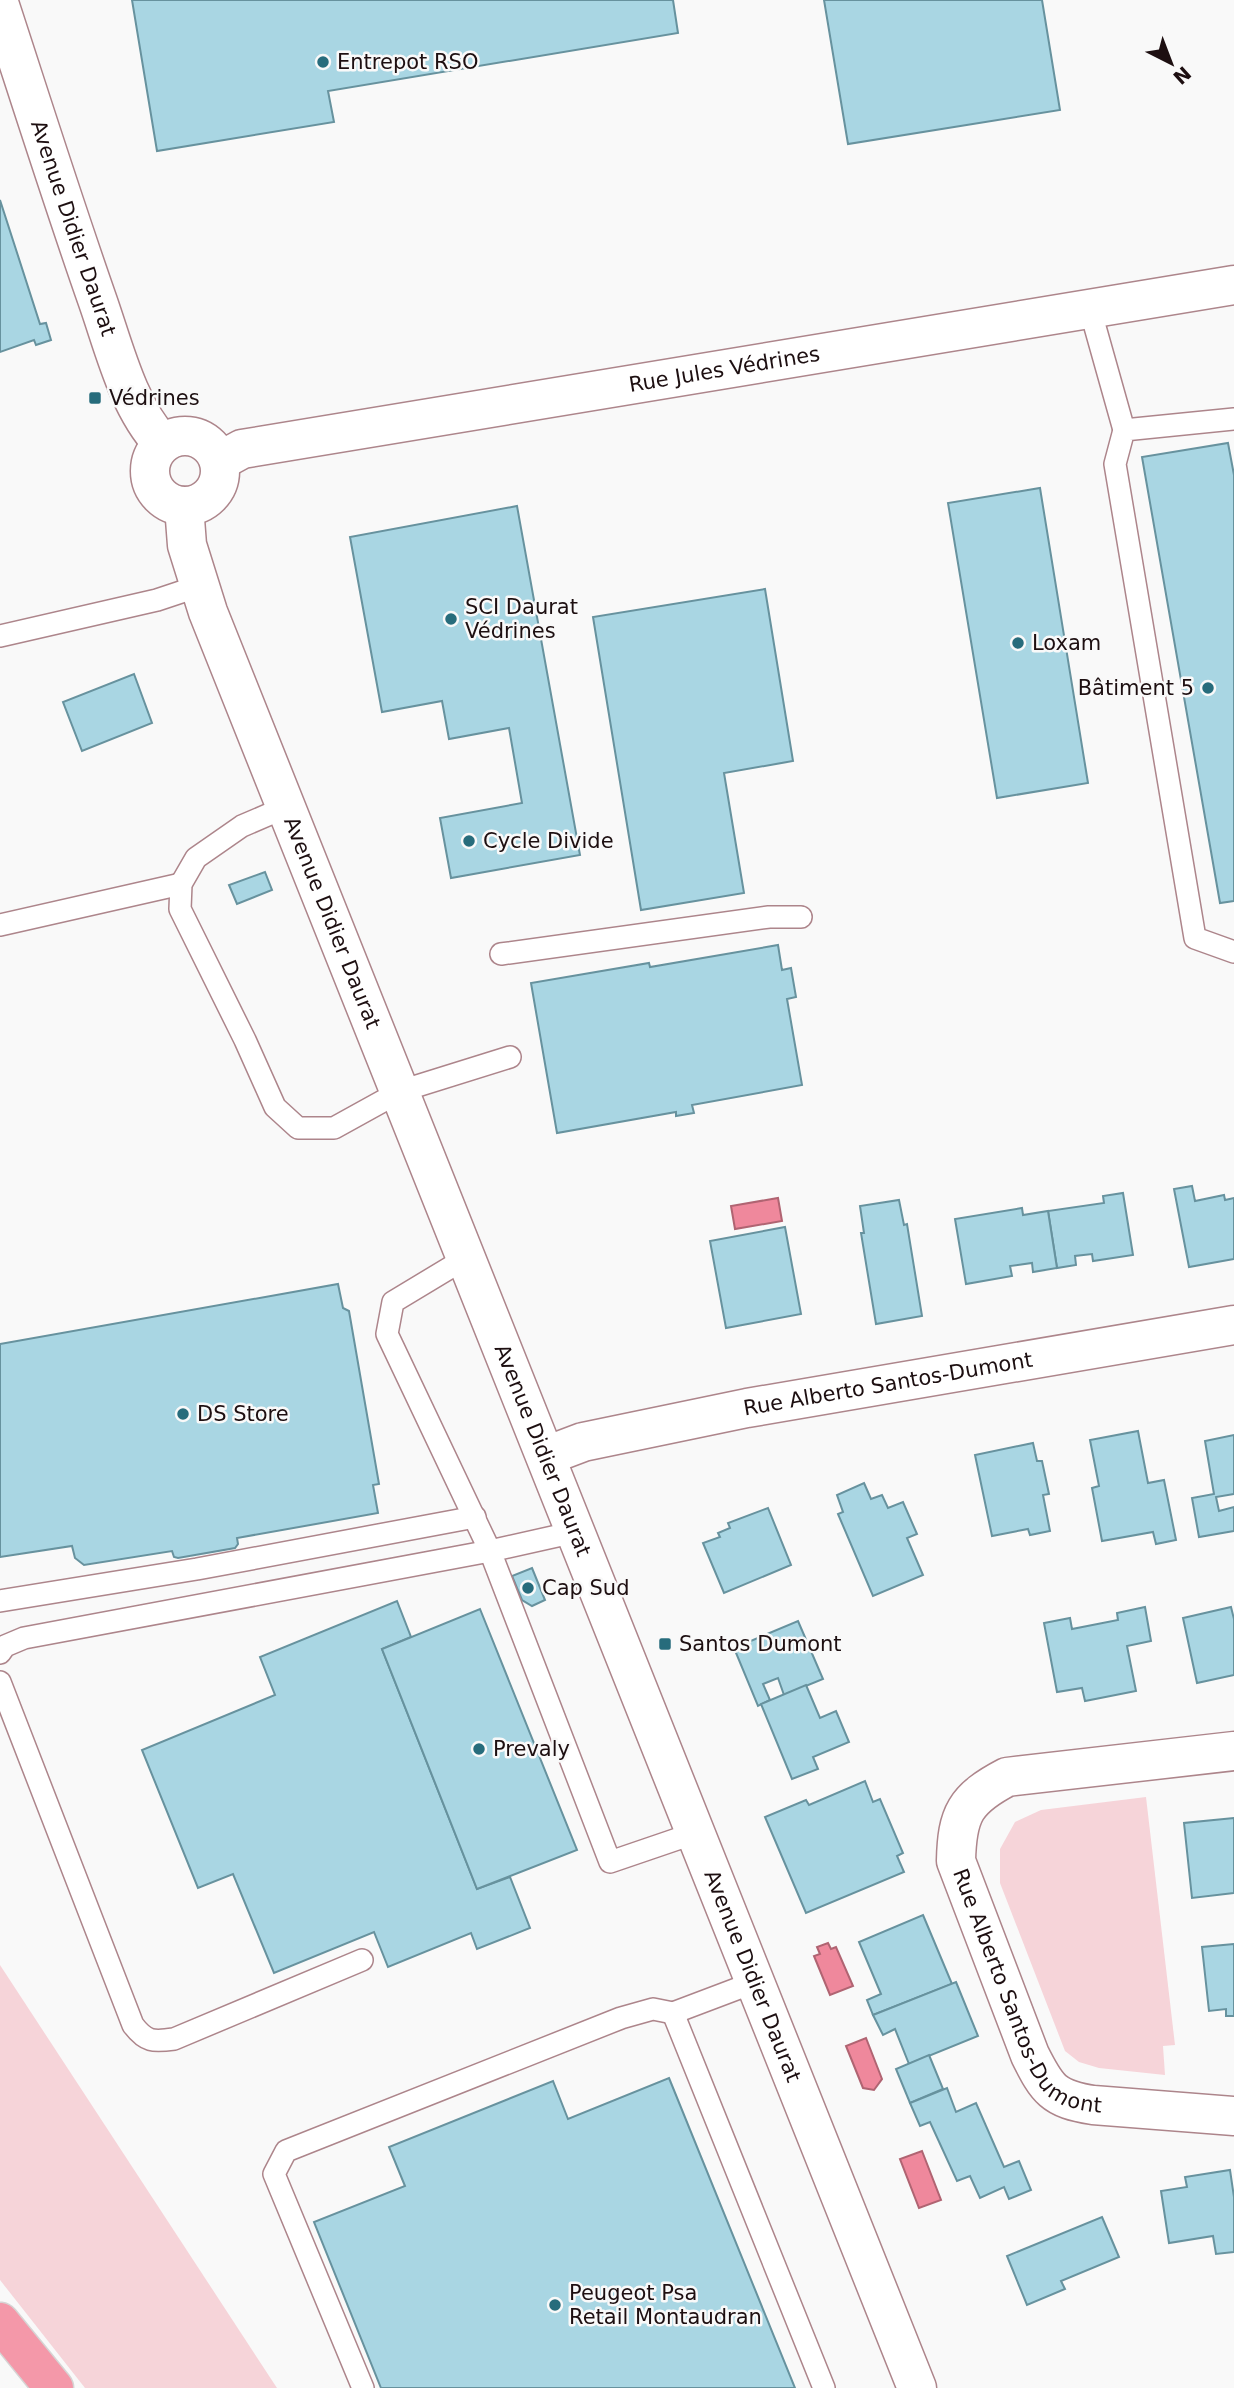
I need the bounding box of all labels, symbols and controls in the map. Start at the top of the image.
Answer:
north arrow [1136,28,1206,98]
place label: Entrepot RSO [337,50,478,74]
marker: Entrepot RSO [315,54,331,70]
text: N [1169,62,1196,89]
street label: Avenue Didier Daurat [26,117,121,339]
street label: Rue Jules Védrines [627,342,822,397]
place label: Védrines [109,386,200,410]
marker: Védrines [87,390,103,406]
place label: SCI Daurat Védrines [465,595,578,643]
marker: SCI Daurat Védrines [443,611,459,627]
place label: Loxam [1032,631,1101,655]
marker: Loxam [1010,635,1026,651]
place label: Bâtiment 5 [1078,676,1194,700]
marker: Bâtiment 5 [1200,680,1216,696]
street label: Avenue Didier Daurat [279,813,385,1032]
place label: Cycle Divide [483,829,614,853]
marker: Cycle Divide [461,833,477,849]
street label: Avenue Didier Daurat [490,1341,596,1560]
street label: Rue Alberto Santos-Dumont [741,1348,1034,1420]
place label: DS Store [197,1402,289,1426]
marker: DS Store [175,1406,191,1422]
place label: Cap Sud [542,1576,630,1600]
marker: Cap Sud [520,1580,536,1596]
place label: Santos Dumont [679,1632,842,1656]
marker: Santos Dumont [657,1636,673,1652]
place label: Prevaly [493,1737,570,1761]
marker: Prevaly [471,1741,487,1757]
street label: Rue Alberto Santos-Dumont [948,1865,1103,2118]
street label: Avenue Didier Daurat [699,1866,806,2086]
place label: Peugeot Psa Retail Montaudran [569,2281,762,2329]
marker: Peugeot Psa Retail Montaudran [547,2297,563,2313]

